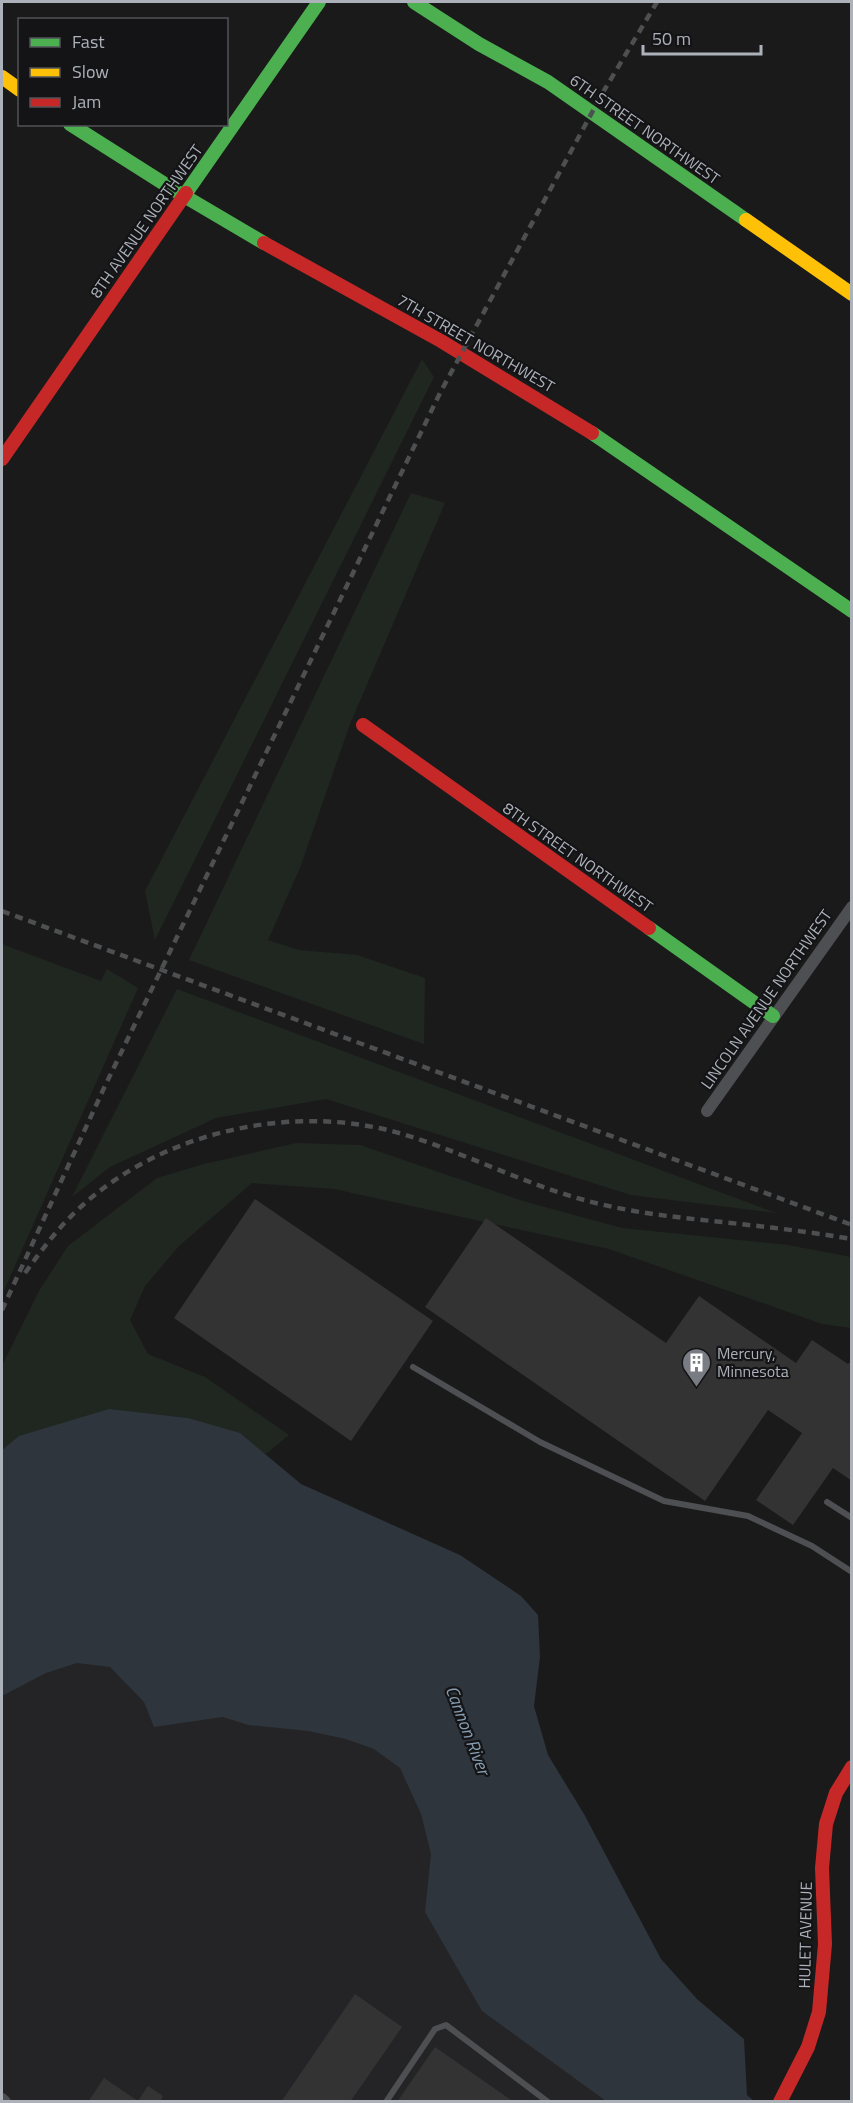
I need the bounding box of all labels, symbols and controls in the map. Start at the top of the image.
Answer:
legend [18,18,228,126]
scale bar [643,18,762,56]
text: 50 m [652,25,691,52]
text: Fast [72,28,105,55]
text: Slow [72,58,109,85]
street label: 6TH STREET NORTHWEST [565,68,726,190]
text: Jam [72,88,101,115]
street label: 8TH AVENUE NORTHWEST [84,139,209,303]
street label: 7TH STREET NORTHWEST [393,288,560,398]
street label: 8TH STREET NORTHWEST [498,796,659,918]
street label: LINCOLN AVENUE NORTHWEST [695,904,838,1094]
place label: Mercury, Minnesota [717,1341,789,1383]
building icon: Mercury, Minnesota [680,1346,712,1388]
water label: Cannon River [439,1682,498,1781]
street label: HULET AVENUE [792,1881,818,1989]

